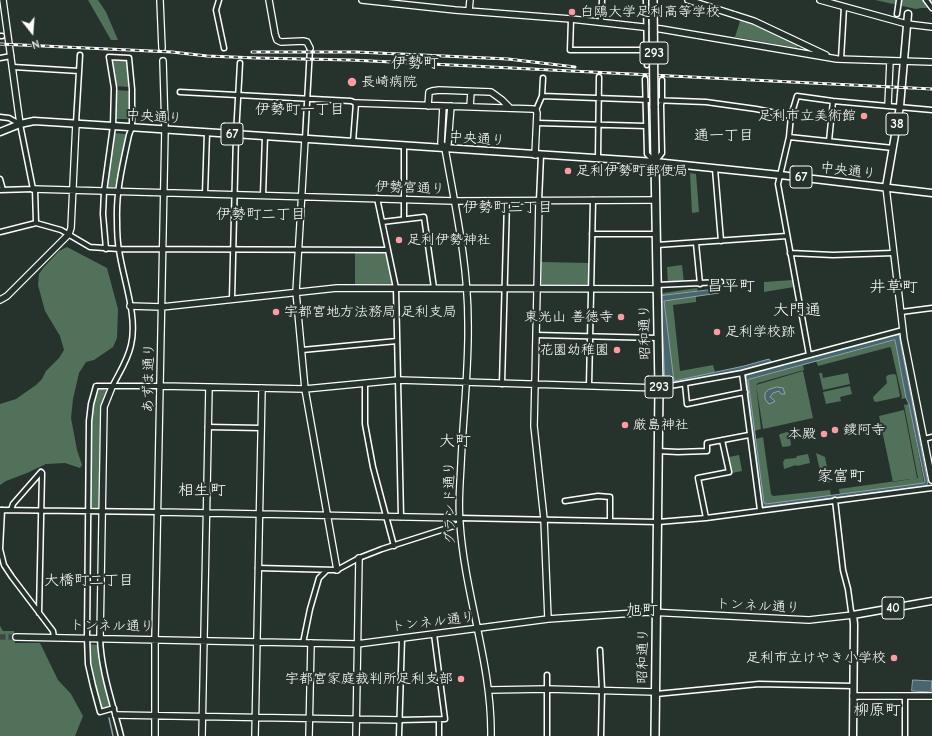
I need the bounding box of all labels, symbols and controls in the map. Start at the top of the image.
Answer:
place label: 白鴎大学足利高等学校 [580,4,720,20]
marker: 白鴎大学足利高等学校 [567,7,577,17]
north arrow [12,12,52,52]
text: N [30,37,41,51]
road number: 293 [640,42,668,64]
district label: 伊勢町 [391,53,439,73]
place label: 長崎病院 [361,74,417,90]
marker: 長崎病院 [346,76,358,88]
district label: 伊勢町一丁目 [255,101,345,119]
street label: 中央通り [125,107,183,127]
place label: 足利市立美術館 [758,108,856,124]
marker: 足利市立美術館 [859,111,869,121]
road number: 38 [886,113,908,135]
road number: 67 [221,123,243,145]
district label: 通一丁目 [694,127,754,145]
street label: 中央通り [448,129,506,149]
street label: 中央通り [819,159,877,183]
place label: 足利伊勢町郵便局 [576,163,688,179]
marker: 足利伊勢町郵便局 [563,166,573,176]
road number: 67 [790,166,812,188]
street label: 伊勢宮通り [375,178,445,198]
district label: 伊勢町三丁目 [463,199,553,217]
district label: 伊勢町二丁目 [216,206,306,224]
place label: 足利伊勢神社 [407,232,491,248]
marker: 足利伊勢神社 [394,235,404,245]
district label: 昌平町 [707,276,755,296]
district label: 井草町 [870,277,918,297]
district label: 大門通 [773,300,821,320]
place label: 宇都宮地方法務局 足利支局 [284,304,457,320]
street label: 昭和通り [636,304,654,360]
marker: 宇都宮地方法務局 足利支局 [271,307,281,317]
place label: 東光山 善徳寺 [524,309,613,325]
marker: 東光山 善徳寺 [616,312,626,322]
place label: 足利学校跡 [725,324,795,340]
marker: 足利学校跡 [712,327,722,337]
place label: 花園幼稚園 [539,342,609,358]
street label: あずま通り [140,343,158,413]
marker: 花園幼稚園 [612,345,622,355]
road number: 293 [645,376,673,398]
place label: 厳島神社 [633,417,689,433]
marker: 厳島神社 [620,420,630,430]
place label: 鑁阿寺 [843,422,885,438]
marker: 鑁阿寺 [830,425,840,435]
place label: 本殿 [788,426,816,442]
marker: 本殿 [819,429,829,439]
district label: 大町 [439,431,471,451]
street label: グランド通り [441,461,459,545]
district label: 家富町 [817,466,865,486]
district label: 相生町 [178,480,226,500]
district label: 大橋町二丁目 [44,572,134,590]
street label: トンネル通り [716,595,800,617]
road number: 40 [882,597,904,619]
district label: 旭町 [626,600,658,620]
street label: トンネル通り [390,609,476,635]
street label: トンネル通り [70,617,154,635]
street label: 昭和通り [634,628,652,684]
place label: 足利市立けやき小学校 [746,650,886,666]
marker: 足利市立けやき小学校 [889,653,899,663]
place label: 宇都宮家庭裁判所足利支部 [285,671,453,687]
marker: 宇都宮家庭裁判所足利支部 [456,674,466,684]
district label: 柳原町 [853,700,901,720]

